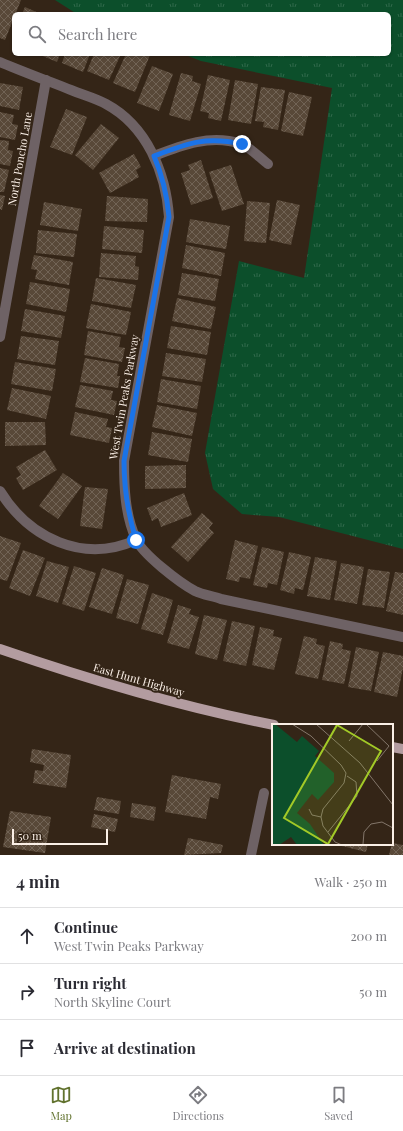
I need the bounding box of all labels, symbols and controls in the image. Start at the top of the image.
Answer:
search box [12,12,391,56]
icon: search [26,23,48,45]
text: Search here [58,24,137,44]
street label: North Poncho Lane [4,110,35,207]
route end [233,135,251,153]
street label: West Twin Peaks Parkway [105,333,142,462]
route start [127,531,145,549]
street label: East Hunt Highway [92,659,187,700]
inset map [272,724,393,845]
scale bar [12,827,108,846]
text: 50 m [18,828,42,843]
text: 4 min [16,870,60,892]
text: Walk · 250 m [315,873,387,890]
text: Continue [54,917,118,937]
icon: ahead [16,925,38,947]
text: 200 m [350,927,387,944]
text: West Twin Peaks Parkway [54,937,204,954]
text: Turn right [54,973,127,993]
icon: right [16,981,38,1003]
text: 50 m [359,983,387,1000]
text: North Skyline Court [54,993,171,1010]
icon: arrive [16,1037,38,1059]
text: Arrive at destination [54,1038,196,1058]
tab: Map [50,1084,72,1123]
tab: Directions [172,1084,224,1123]
tab: Saved [324,1084,353,1123]

